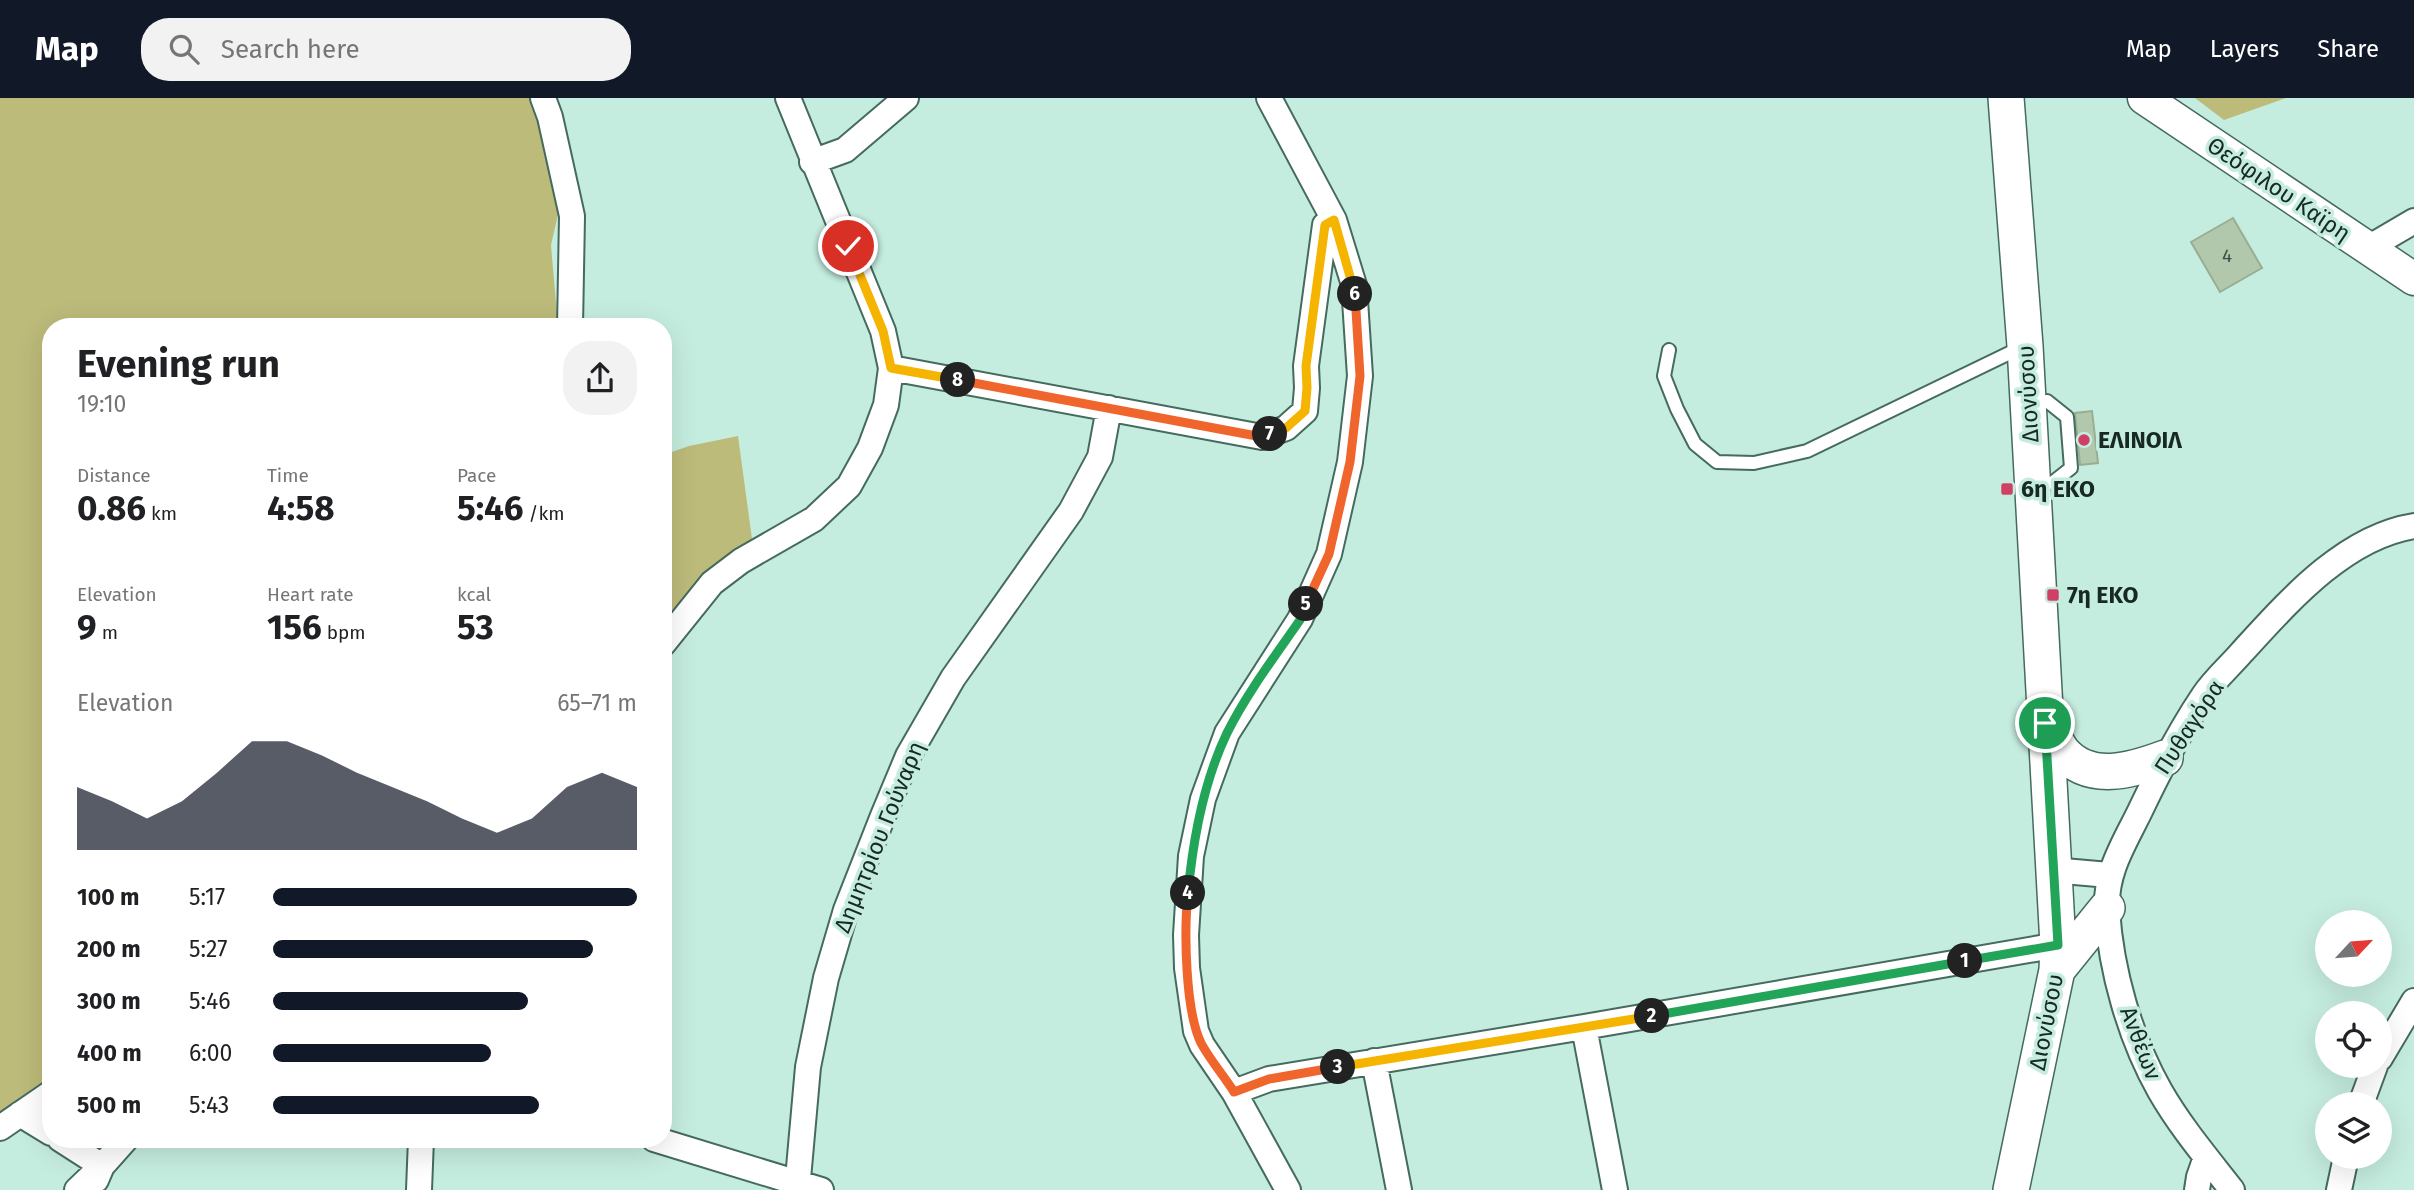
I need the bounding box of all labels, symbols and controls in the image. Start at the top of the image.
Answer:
search box [141,18,631,81]
text: Map [35,29,99,69]
icon: search [165,30,203,68]
text: Search here [221,34,360,65]
text: Map [2126,35,2172,63]
text: Layers [2210,35,2279,63]
text: Share [2317,35,2379,63]
street label: Θεόφιλου Καϊρη [2202,131,2356,247]
pin [818,216,878,276]
icon: check [829,227,867,265]
house number: 4 [2222,244,2232,267]
pin: 6 [1338,276,1372,312]
text: 6 [1349,282,1360,305]
text: Evening run [77,341,280,387]
button: share [563,341,637,415]
street label: Διονύσου [2011,345,2045,443]
pin: 8 [940,362,976,398]
text: 8 [952,368,963,391]
text: 19:10 [77,390,126,418]
pin: 7 [1252,416,1288,452]
text: 7 [1265,422,1274,445]
place label: ΕΛΙΝΟΙΛ [2098,426,2182,454]
marker: ΕΛΙΝΟΙΛ [2076,432,2092,448]
text: Distance [77,464,151,487]
text: Time [267,464,309,487]
text: Pace [457,464,496,487]
place label: 6η ΕΚΟ [2021,475,2095,503]
marker: 6η ΕΚΟ [1999,481,2015,497]
text: 0.86 [77,487,146,529]
text: 4:58 [267,487,335,529]
text: 5:46 [457,487,524,529]
text: km [146,502,177,525]
text: /km [524,502,564,525]
place label: 7η ΕΚΟ [2067,581,2139,609]
text: Elevation [77,583,157,606]
text: Heart rate [267,583,354,606]
text: kcal [457,583,491,606]
pin: 5 [1288,587,1324,622]
marker: 7η ΕΚΟ [2045,587,2061,603]
text: 5 [1300,592,1311,615]
text: 9 [77,606,97,648]
text: 156 [267,606,322,648]
text: 53 [457,606,494,648]
text: m [97,621,118,644]
text: bpm [322,621,366,644]
street label: Πυθαγόρα [2148,675,2230,779]
text: Elevation [77,689,173,717]
text: 65–71 m [557,689,637,717]
pin [2015,693,2075,753]
icon: arrive [2026,704,2064,742]
street label: Δημητρίου Γούναρη [828,737,930,937]
pin: 4 [1170,876,1206,910]
text: 4 [1182,881,1193,904]
text: 100 m [77,883,139,911]
text: 5:17 [189,883,225,911]
north arrow [2315,910,2392,987]
map controls [2315,910,2392,1169]
text: 200 m [77,935,141,963]
text: 5:27 [189,935,227,963]
pin: 1 [1948,944,1982,978]
text: 1 [1960,949,1969,972]
street label: Διονύσου [2023,971,2069,1073]
text: 300 m [77,987,141,1015]
text: 5:46 [189,987,230,1015]
pin: 2 [1634,998,1670,1034]
button: locate [2315,1001,2392,1078]
street label: Ανθέων [2114,1002,2168,1084]
text: 2 [1647,1004,1656,1027]
text: 400 m [77,1039,142,1067]
text: 6:00 [189,1039,232,1067]
pin: 3 [1320,1049,1356,1084]
text: 3 [1333,1055,1342,1078]
text: 500 m [77,1091,141,1119]
text: 5:43 [189,1091,229,1119]
button: layers [2315,1092,2392,1169]

